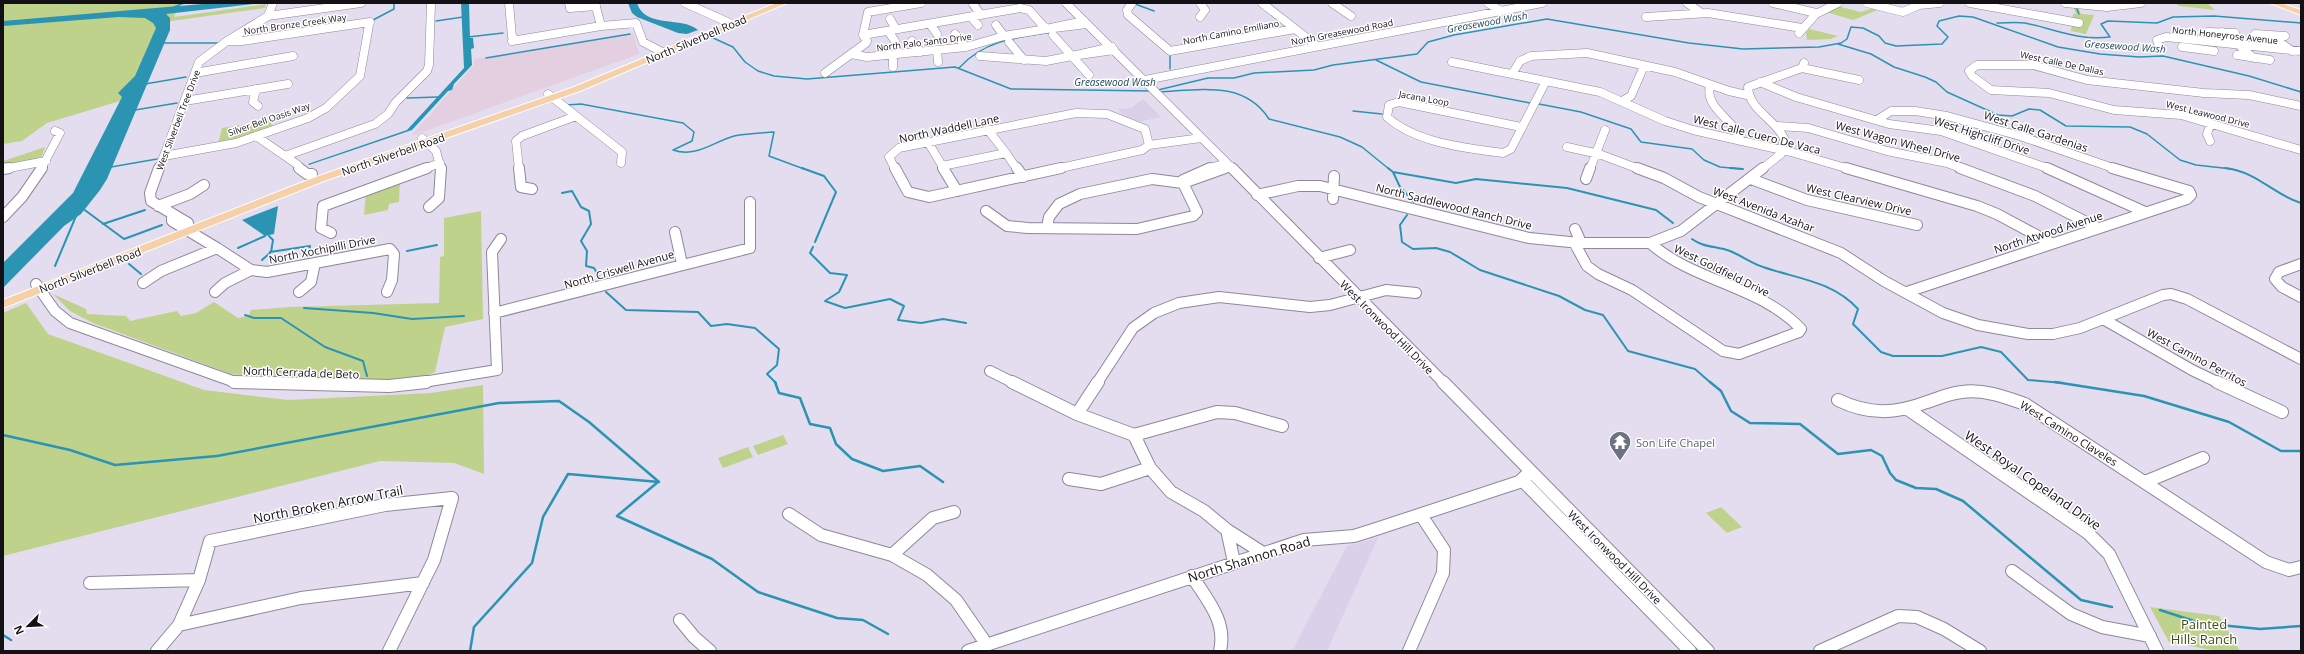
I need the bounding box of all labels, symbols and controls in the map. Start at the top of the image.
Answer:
water label: Greasewood Wash [1446,8,1529,36]
street label: North Bronze Creek Way [243,10,348,38]
street label: North Silverbell Road [643,11,749,67]
street label: North Camino Emiliano [1182,16,1280,48]
street label: North Greasewood Road [1290,16,1394,48]
street label: North Honeyrose Avenue [2172,23,2278,47]
street label: North Palo Santo Drive [876,30,972,54]
water label: Greasewood Wash [2084,36,2166,56]
street label: West Calle De Dalias [2019,48,2105,78]
street label: West Silverbell Tree Drive [153,68,203,172]
water label: Greasewood Wash [1074,75,1156,89]
street label: Jacana Loop [1397,87,1450,109]
street label: West Leawood Drive [2165,97,2251,131]
street label: Silver Bell Oasis Way [226,99,312,139]
street label: West Calle Gardenias [1982,107,2090,155]
street label: North Waddell Lane [898,110,1000,146]
street label: West Calle Cuero De Vaca [1692,111,1822,157]
street label: West Highcliff Drive [1932,112,2032,158]
street label: West Wagon Wheel Drive [1834,117,1962,165]
street label: North Silverbell Road [339,129,447,179]
street label: North Saddlewood Ranch Drive [1374,179,1534,233]
street label: West Clearview Drive [1805,180,1913,218]
street label: West Avenida Azahar [1711,183,1817,235]
street label: North Atwood Avenue [1992,207,2104,257]
street label: North Xochipilli Drive [267,231,377,267]
street label: West Goldfield Drive [1672,240,1772,300]
street label: North Silverbell Road [37,244,143,296]
street label: North Criswell Avenue [562,246,676,292]
street label: West Ironwood Hill Drive [1337,277,1437,377]
street label: West Camino Perritos [2145,324,2249,390]
street label: North Cerrada de Beto [243,362,360,382]
street label: West Camino Claveles [2017,397,2121,469]
street label: West Royal Copeland Drive [1961,426,2105,534]
temple icon: Son Life Chapel [1607,429,1633,462]
place label: Son Life Chapel [1636,435,1715,450]
street label: North Broken Arrow Trail [252,481,404,527]
street label: West Ironwood Hill Drive [1565,507,1665,607]
street label: North Shannon Road [1185,532,1313,586]
north arrow [8,606,48,646]
park label: Painted Hills Ranch [2171,615,2237,648]
text: N [10,623,27,637]

